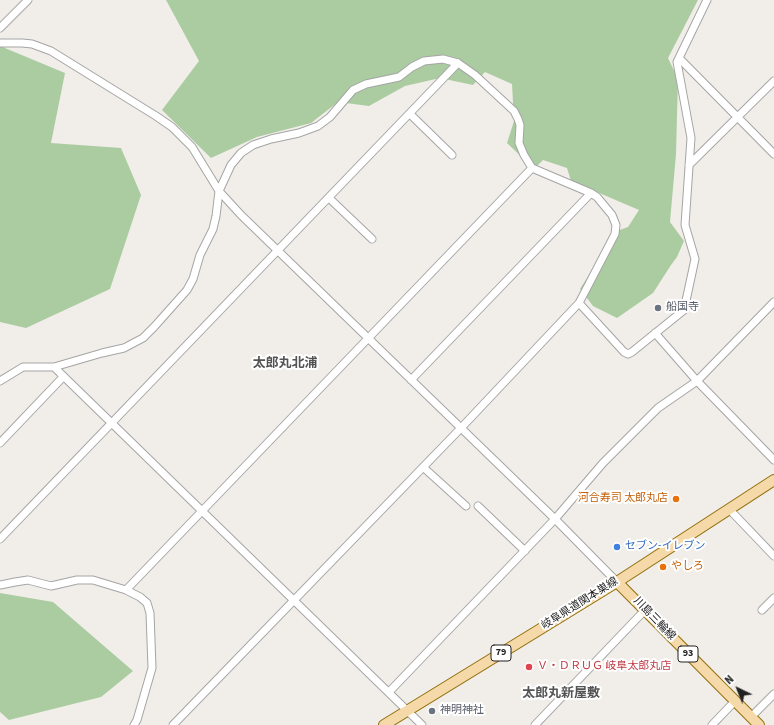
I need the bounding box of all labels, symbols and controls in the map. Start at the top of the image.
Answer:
place label: 船国寺 [666,301,699,315]
marker: 船国寺 [653,303,663,313]
district label: 太郎丸北浦 [253,356,317,372]
place label: 河合寿司 太郎丸店 [578,492,668,506]
marker: 河合寿司 太郎丸店 [671,494,681,504]
place label: セブン-イレブン [625,540,705,554]
marker: セブン-イレブン [612,542,622,552]
place label: やしろ [671,560,704,574]
marker: やしろ [658,562,668,572]
street label: 岐阜県道関本巣線 [539,575,621,633]
street label: 川島三輪線 [630,595,678,643]
road number: 79 [491,645,511,661]
road number: 93 [678,646,698,662]
place label: Ｖ・ＤＲＵＧ 岐阜太郎丸店 [537,660,671,674]
marker: Ｖ・ＤＲＵＧ 岐阜太郎丸店 [524,662,534,672]
north arrow [718,669,758,709]
text: N [722,672,737,688]
district label: 太郎丸新屋敷 [522,686,600,702]
place label: 神明神社 [440,704,484,718]
marker: 神明神社 [427,706,437,716]

